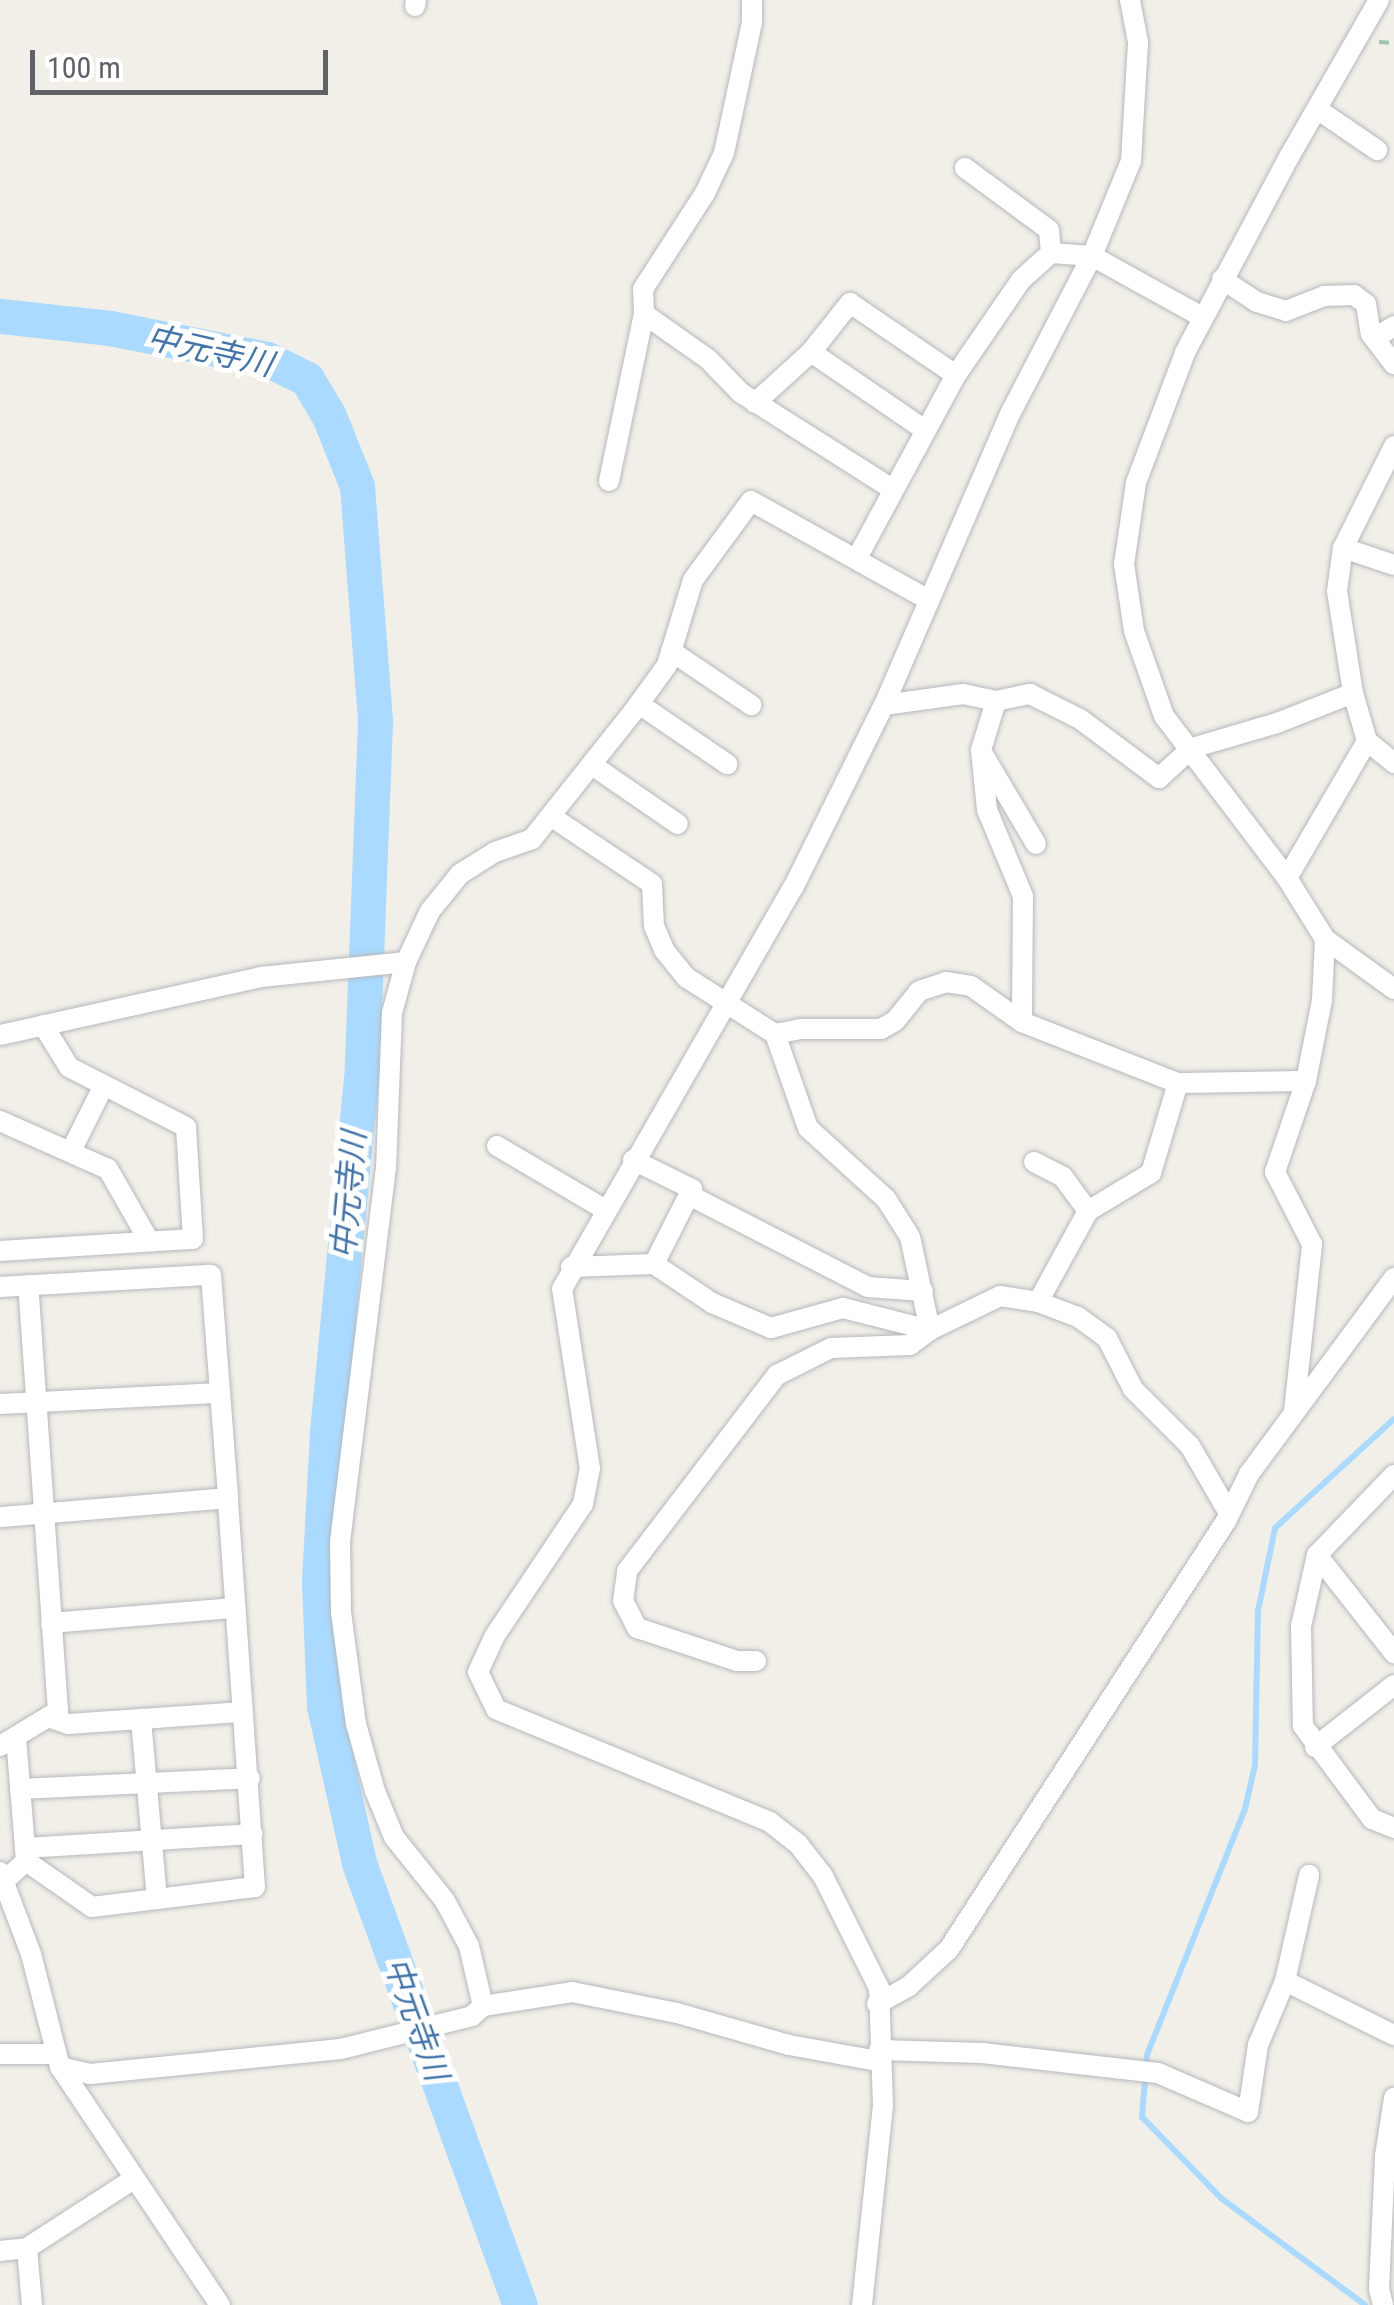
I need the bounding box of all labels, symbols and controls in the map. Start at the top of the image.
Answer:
scale bar [35,30,332,92]
text: 100 m [47,50,121,85]
water label: 中元寺川 [143,318,277,384]
water label: 中元寺川 [324,1130,374,1260]
water label: 中元寺川 [376,1952,456,2086]

